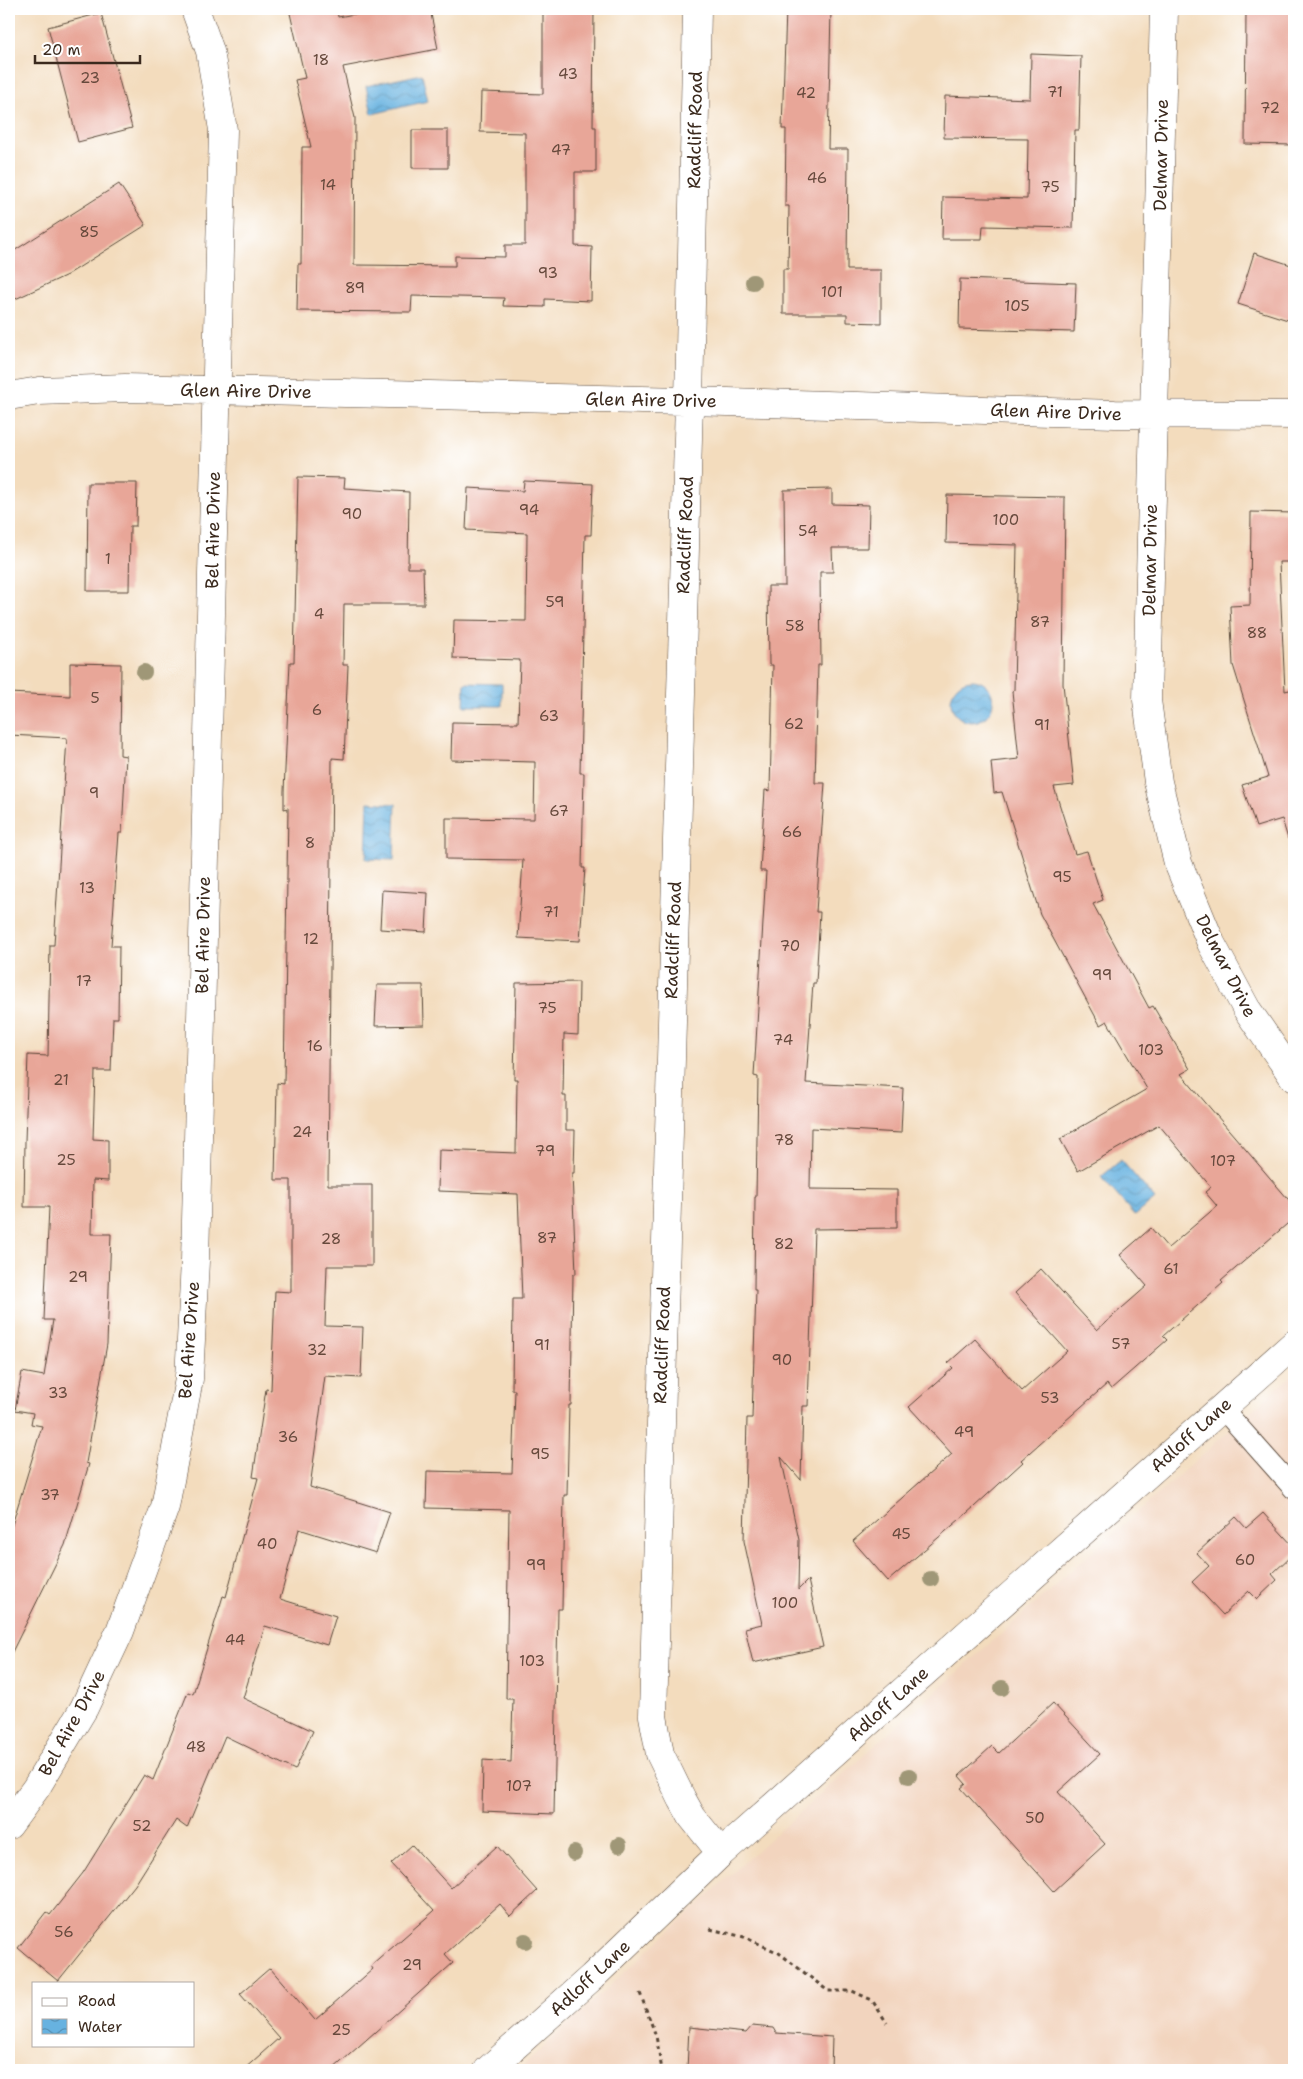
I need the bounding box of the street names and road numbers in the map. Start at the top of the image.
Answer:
street label: Radcliff Road [682,71,708,189]
street label: Delmar Drive [1148,99,1174,211]
street label: Glen Aire Drive [180,378,312,404]
street label: Glen Aire Drive [585,387,717,413]
street label: Glen Aire Drive [990,398,1122,426]
street label: Bel Aire Drive [200,471,226,589]
street label: Radcliff Road [671,476,699,594]
street label: Delmar Drive [1137,504,1163,616]
street label: Bel Aire Drive [190,876,216,994]
street label: Radcliff Road [659,881,687,999]
street label: Delmar Drive [1190,911,1262,1021]
street label: Bel Aire Drive [173,1280,205,1400]
street label: Radcliff Road [648,1286,676,1404]
street label: Adloff Lane [1145,1392,1237,1478]
street label: Adloff Lane [842,1661,934,1747]
street label: Bel Aire Drive [33,1666,111,1780]
street label: Adloff Lane [545,1934,635,2022]

